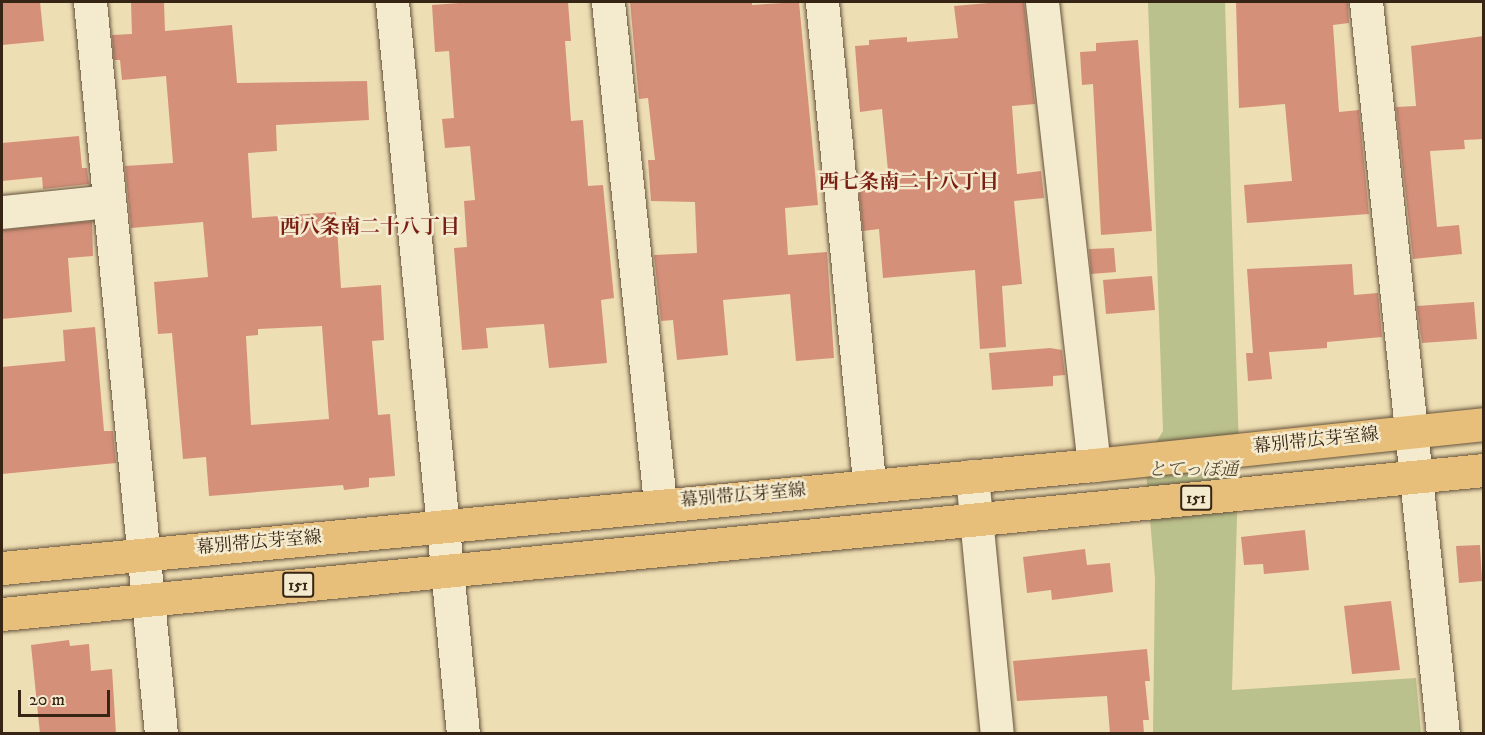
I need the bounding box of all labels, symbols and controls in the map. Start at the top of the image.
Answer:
district label: 西七条南二十八丁目 [819,170,999,194]
district label: 西八条南二十八丁目 [280,215,460,239]
street label: 幕別帯広芽室線 [1252,424,1380,458]
park label: とてっぽ通 [1148,459,1238,481]
street label: 幕別帯広芽室線 [679,480,807,512]
road number: 151 [1180,485,1212,511]
street label: 幕別帯広芽室線 [195,527,323,559]
road number: 151 [282,572,314,598]
scale bar [21,678,112,716]
text: 20 m [29,689,65,711]

